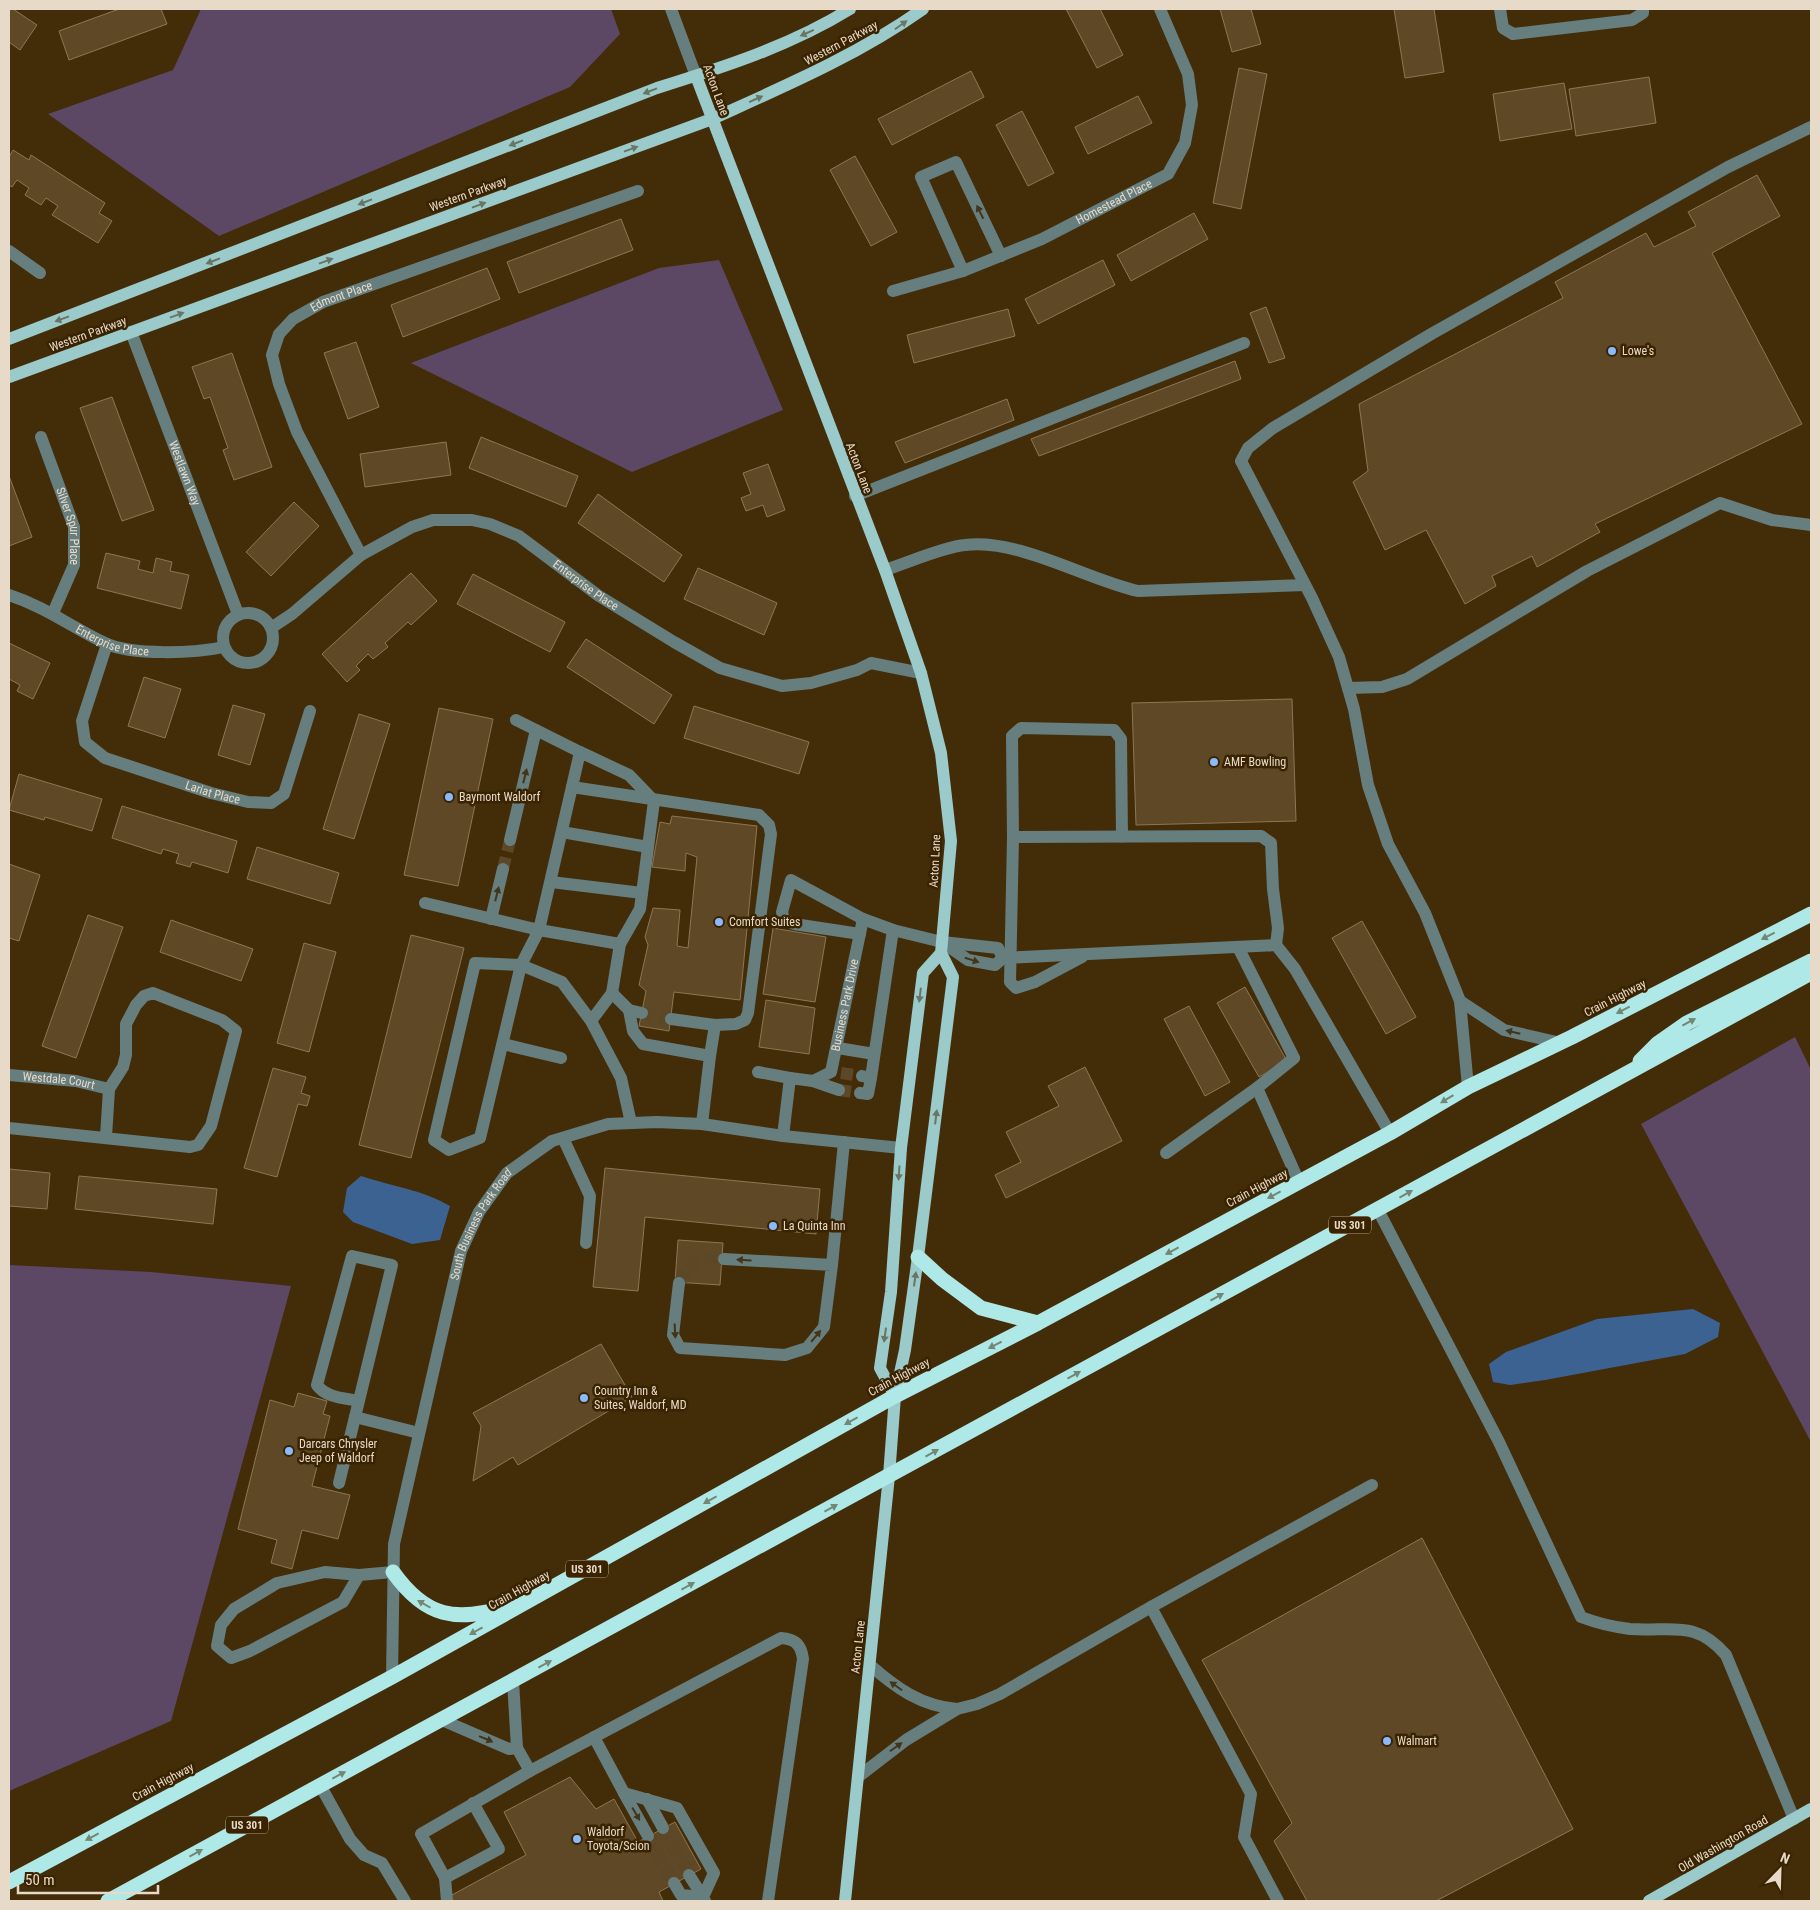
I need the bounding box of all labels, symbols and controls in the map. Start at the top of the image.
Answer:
street label: Western Parkway [802,18,880,68]
one-way arrow [894,20,908,30]
one-way arrow [800,29,814,37]
street label: Acton Lane [700,63,732,118]
one-way arrow [642,88,657,95]
one-way arrow [749,95,763,103]
one-way arrow [509,140,524,147]
one-way arrow [624,145,639,152]
street label: Western Parkway [427,174,509,214]
street label: Homestead Place [1074,176,1155,227]
one-way arrow [357,198,372,206]
one-way arrow [472,201,487,209]
one-way arrow [975,205,983,219]
one-way arrow [319,257,334,265]
one-way arrow [206,258,221,265]
street label: Edmont Place [308,278,375,315]
one-way arrow [170,311,185,319]
street label: Western Parkway [47,314,129,354]
one-way arrow [54,315,69,323]
place label: Lowe's [1622,344,1654,358]
marker: Lowe's [1606,345,1618,357]
street label: Westlawn Way [166,439,203,508]
street label: Acton Lane [843,441,875,496]
street label: Silver Spur Place [53,485,81,565]
street label: Enterprise Place [550,557,621,613]
street label: Enterprise Place [73,622,150,659]
place label: AMF Bowling [1224,755,1286,769]
marker: AMF Bowling [1208,756,1220,768]
one-way arrow [521,768,529,783]
street label: Lariat Place [184,778,242,807]
place label: Baymont Waldorf [459,790,541,804]
marker: Baymont Waldorf [443,791,455,803]
street label: Acton Lane [927,834,943,888]
one-way arrow [493,886,501,901]
place label: Comfort Suites [729,915,800,929]
marker: Comfort Suites [713,916,725,928]
one-way arrow [1761,932,1775,940]
one-way arrow [964,956,979,964]
street label: Business Park Drive [829,957,862,1053]
street label: Crain Highway [1582,976,1648,1020]
one-way arrow [916,987,924,1003]
one-way arrow [1617,1006,1630,1015]
one-way arrow [1682,1018,1695,1027]
one-way arrow [1505,1028,1521,1036]
street label: Westdale Court [22,1069,97,1092]
one-way arrow [1441,1095,1454,1104]
one-way arrow [932,1109,940,1125]
street label: South Business Park Road [447,1165,514,1282]
one-way arrow [895,1166,903,1182]
street label: Crain Highway [1224,1166,1290,1210]
one-way arrow [1399,1190,1413,1198]
one-way arrow [1267,1191,1282,1199]
road number: US 301 [1329,1216,1371,1234]
place label: La Quinta Inn [783,1219,846,1233]
marker: La Quinta Inn [767,1220,779,1232]
one-way arrow [1164,1247,1179,1255]
one-way arrow [736,1255,752,1263]
one-way arrow [911,1270,919,1286]
one-way arrow [1210,1293,1225,1301]
one-way arrow [671,1323,679,1339]
one-way arrow [881,1327,889,1343]
one-way arrow [811,1329,822,1342]
one-way arrow [988,1341,1002,1349]
street label: Crain Highway [866,1355,932,1399]
one-way arrow [1068,1370,1081,1379]
place label: Country Inn & Suites, Waldorf, MD [594,1384,687,1412]
marker: Country Inn & Suites, Waldorf, MD [578,1392,590,1404]
one-way arrow [845,1416,858,1425]
place label: Darcars Chrysler Jeep of Waldorf [299,1437,378,1465]
marker: Darcars Chrysler Jeep of Waldorf [283,1445,295,1457]
one-way arrow [925,1449,939,1457]
one-way arrow [703,1496,716,1505]
one-way arrow [824,1504,838,1513]
road number: US 301 [566,1560,608,1578]
street label: Crain Highway [486,1567,552,1613]
one-way arrow [681,1582,696,1590]
one-way arrow [417,1600,431,1609]
street label: Acton Lane [848,1619,868,1674]
one-way arrow [469,1627,483,1635]
one-way arrow [538,1660,553,1668]
one-way arrow [889,1681,903,1691]
place label: Walmart [1397,1734,1437,1748]
marker: Walmart [1381,1735,1393,1747]
one-way arrow [479,1736,493,1744]
one-way arrow [889,1742,903,1752]
street label: Crain Highway [130,1760,196,1804]
one-way arrow [332,1771,346,1779]
one-way arrow [632,1807,640,1822]
street label: Old Washington Road [1676,1813,1770,1875]
road number: US 301 [226,1816,268,1834]
place label: Waldorf Toyota/Scion [587,1825,650,1853]
one-way arrow [85,1833,100,1841]
marker: Waldorf Toyota/Scion [571,1833,583,1845]
north arrow [1755,1845,1805,1895]
one-way arrow [190,1848,203,1857]
text: N [1778,1849,1792,1867]
scale bar [18,1862,158,1894]
text: 50 m [25,1871,55,1889]

